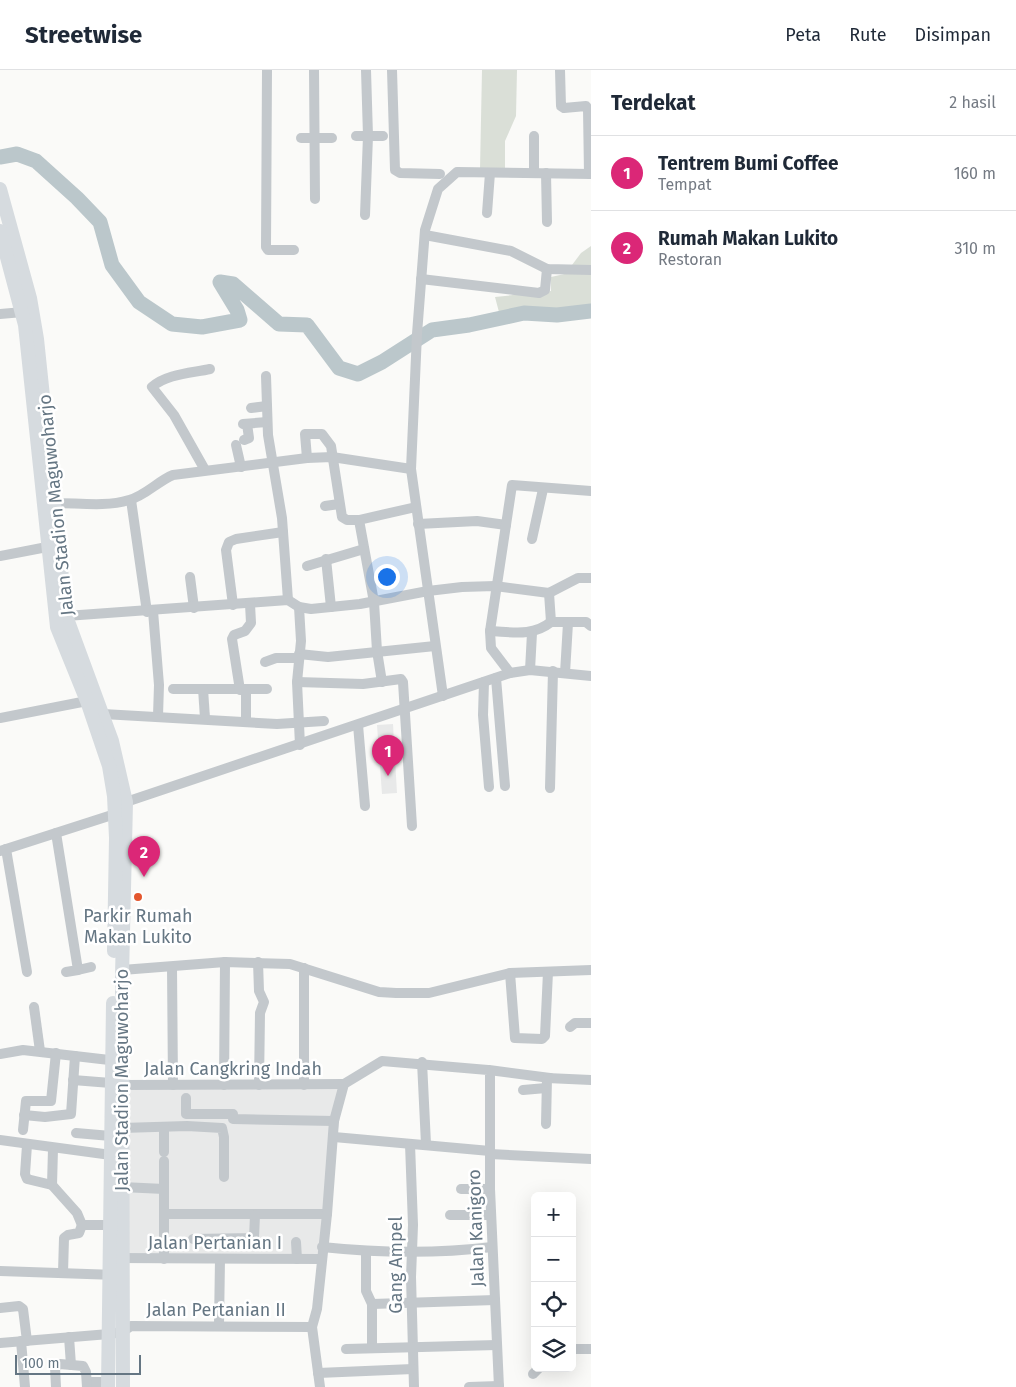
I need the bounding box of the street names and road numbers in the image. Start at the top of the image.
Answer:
street label: Jalan Stadion Maguwoharjo [33,393,79,617]
street label: Jalan Stadion Maguwoharjo [111,969,133,1191]
street label: Jalan Cangkring Indah [144,1058,322,1080]
street label: Jalan Kanigoro [463,1169,489,1287]
street label: Gang Ampel [385,1216,407,1314]
street label: Jalan Pertanian I [148,1232,282,1254]
street label: Jalan Pertanian II [146,1299,286,1321]

